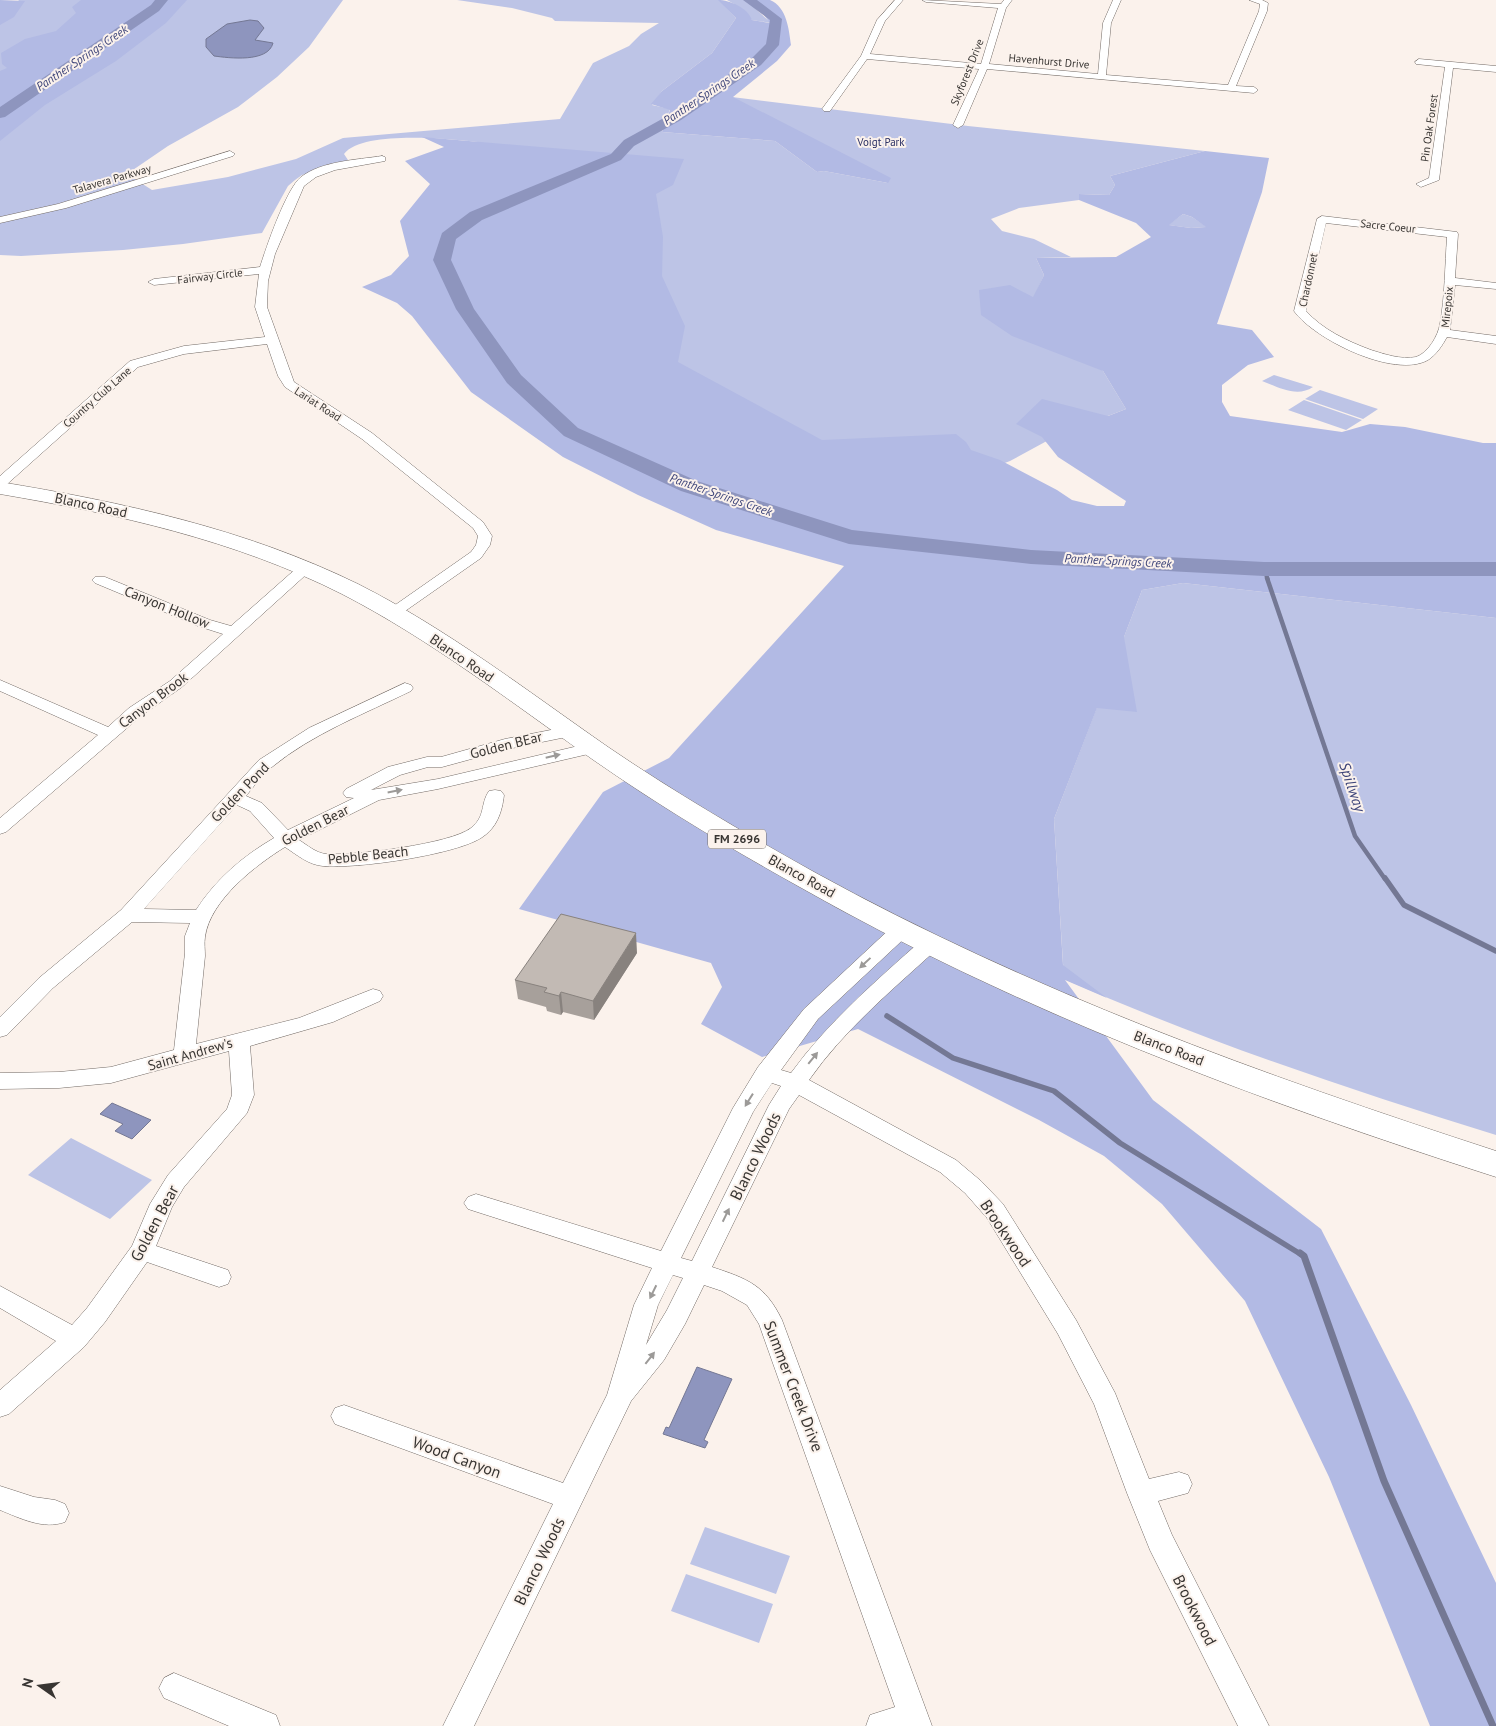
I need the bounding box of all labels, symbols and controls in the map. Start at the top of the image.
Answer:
water label: Panther Springs Creek [33,21,131,94]
street label: Skyforest Drive [947,36,987,107]
street label: Havenhurst Drive [1008,50,1090,72]
water label: Panther Springs Creek [660,55,758,128]
street label: Pin Oak Forest [1417,93,1441,163]
park label: Voigt Park [856,135,905,149]
street label: Talavera Parkway [71,161,154,197]
street label: Sacre Coeur [1360,216,1417,236]
street label: Chardonnet [1295,252,1321,308]
street label: Fairway Circle [177,265,244,287]
street label: Mirepoix [1438,285,1456,328]
street label: Country Club Lane [60,363,134,430]
street label: Lariat Road [292,384,344,424]
water label: Panther Springs Creek [668,470,775,519]
street label: Blanco Road [53,489,129,521]
water label: Panther Springs Creek [1064,550,1173,571]
street label: Canyon Hollow [122,582,213,633]
street label: Blanco Road [426,630,498,686]
street label: Canyon Brook [115,668,192,732]
street label: Golden BEar [468,727,544,763]
one-way arrow [546,752,561,760]
street label: Golden Pond [207,758,273,826]
water label: Spillway [1335,759,1370,816]
one-way arrow [387,787,403,795]
street label: Golden Bear [278,800,352,850]
road number: FM 2696 [708,830,766,849]
street label: Pebble Beach [327,842,409,868]
street label: Blanco Road [765,850,839,902]
one-way arrow [859,957,871,969]
street label: Blanco Road [1131,1026,1207,1070]
street label: Saint Andrew's [146,1033,235,1075]
one-way arrow [808,1052,819,1065]
one-way arrow [744,1093,754,1106]
street label: Blanco Woods [725,1109,785,1203]
street label: Golden Bear [126,1181,183,1265]
street label: Brookwood [976,1196,1036,1270]
one-way arrow [722,1208,730,1222]
one-way arrow [649,1285,657,1299]
street label: Summer Creek Drive [760,1318,828,1454]
one-way arrow [645,1352,656,1365]
street label: Wood Canyon [410,1432,504,1482]
street label: Blanco Woods [509,1514,569,1608]
street label: Brookwood [1169,1571,1221,1649]
north arrow [15,1661,65,1711]
text: N [18,1676,37,1689]

